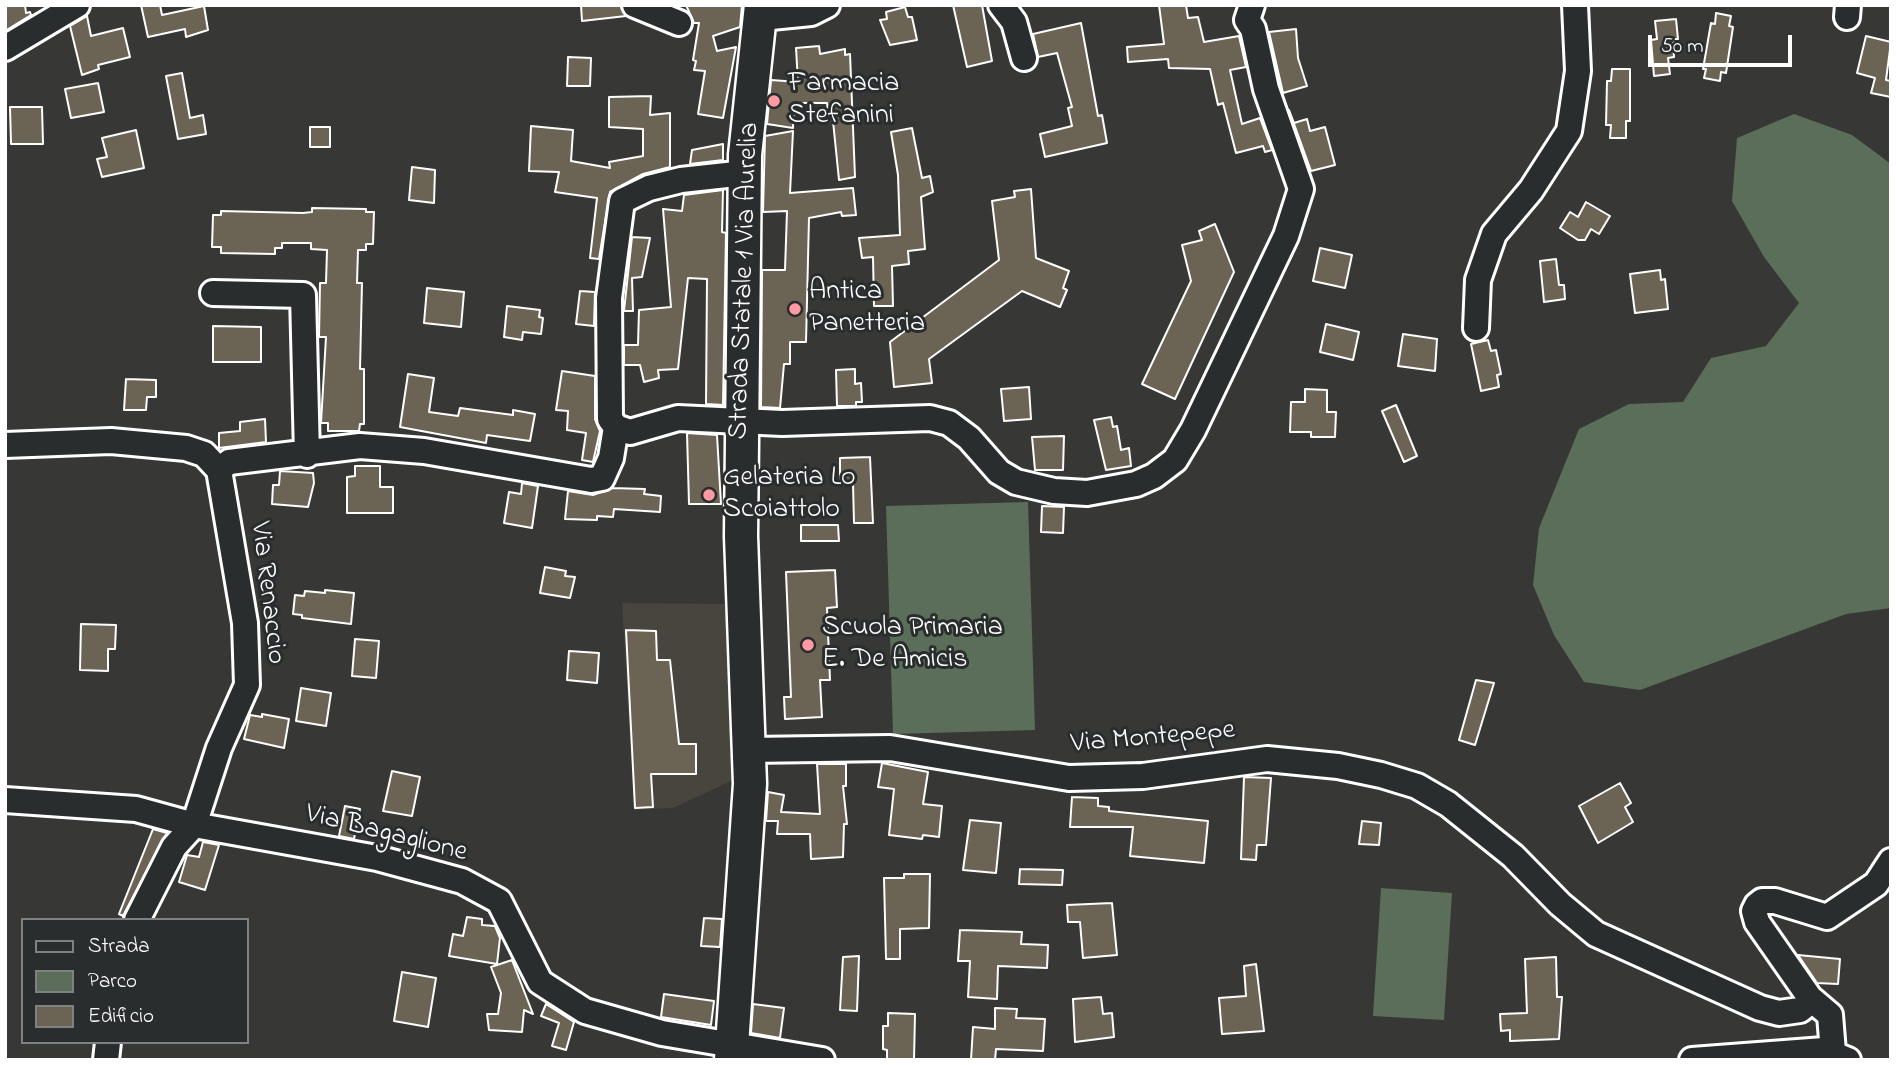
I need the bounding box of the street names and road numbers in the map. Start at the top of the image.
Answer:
street label: Strada Statale 1 Via Aurelia [724,122,768,440]
street label: Via Renaccio [241,520,291,666]
street label: Via Montepepe [1070,715,1236,763]
street label: Via Bagaglione [302,799,470,871]

